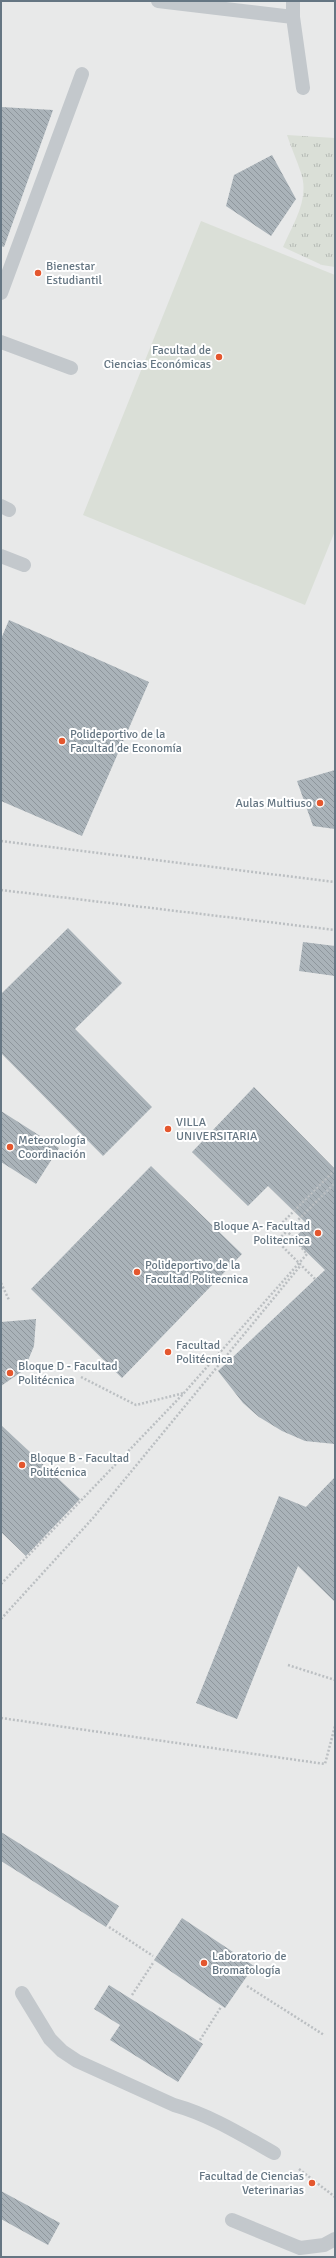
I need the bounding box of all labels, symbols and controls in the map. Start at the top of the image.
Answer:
place label: Bienestar Estudiantil [46,259,103,288]
marker: Bienestar Estudiantil [33,268,43,278]
place label: Facultad de Ciencias Económicas [104,343,211,372]
marker: Facultad de Ciencias Económicas [214,352,224,362]
place label: Polideportivo de la Facultad de Economía [70,727,182,756]
marker: Polideportivo de la Facultad de Economía [57,736,67,746]
place label: Aulas Multiuso [236,796,312,811]
marker: Aulas Multiuso [315,798,325,808]
place label: VILLA UNIVERSITARIA [176,1115,258,1144]
marker: VILLA UNIVERSITARIA [163,1124,173,1134]
place label: Meteorología Coordinación [18,1133,86,1162]
marker: Meteorología Coordinación [5,1142,15,1152]
place label: Bloque A- Facultad Politecnica [213,1219,310,1248]
marker: Bloque A- Facultad Politecnica [313,1228,323,1238]
place label: Polideportivo de la Facultad Politecnica [145,1258,248,1287]
marker: Polideportivo de la Facultad Politecnica [132,1267,142,1277]
place label: Facultad Politécnica [176,1338,233,1367]
marker: Facultad Politécnica [163,1347,173,1357]
place label: Bloque D - Facultad Politécnica [18,1359,118,1388]
marker: Bloque D - Facultad Politécnica [5,1368,15,1378]
place label: Bloque B - Facultad Politécnica [30,1451,129,1480]
marker: Bloque B - Facultad Politécnica [17,1460,27,1470]
place label: Laboratorio de Bromatología [212,1949,287,1978]
marker: Laboratorio de Bromatología [199,1958,209,1968]
place label: Facultad de Ciencias Veterinarias [199,2169,304,2198]
marker: Facultad de Ciencias Veterinarias [307,2178,317,2188]

